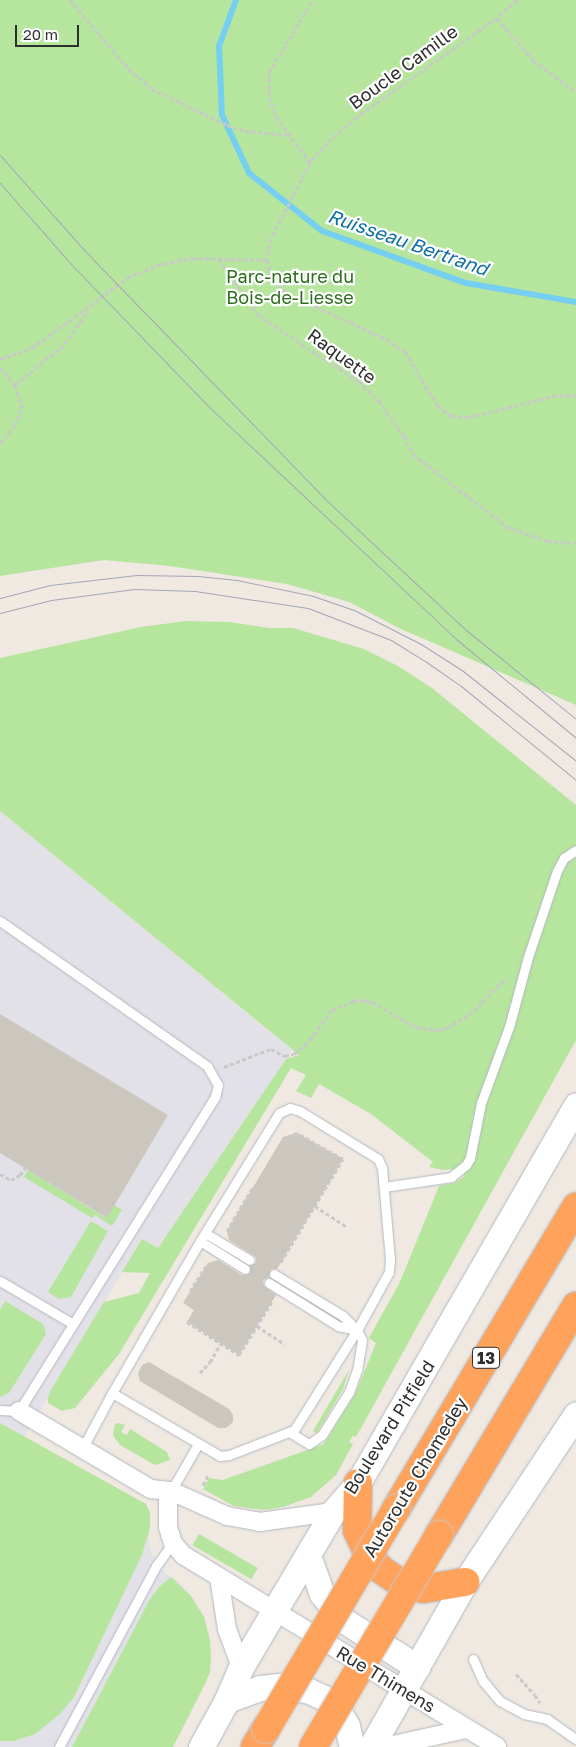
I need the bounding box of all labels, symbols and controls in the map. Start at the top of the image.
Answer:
scale bar [18,15,81,47]
street label: Boucle Camille [344,20,462,114]
text: 20 m [23,25,58,43]
water label: Ruisseau Bertrand [325,204,491,280]
park label: Parc-nature du Bois-de-Liesse [226,266,354,308]
street label: Raquette [304,324,380,388]
road number: 13 [471,1345,501,1372]
street label: Boulevard Pitfield [339,1356,439,1498]
street label: Autoroute Chomedey [359,1393,471,1561]
street label: Rue Thimens [333,1641,439,1717]

